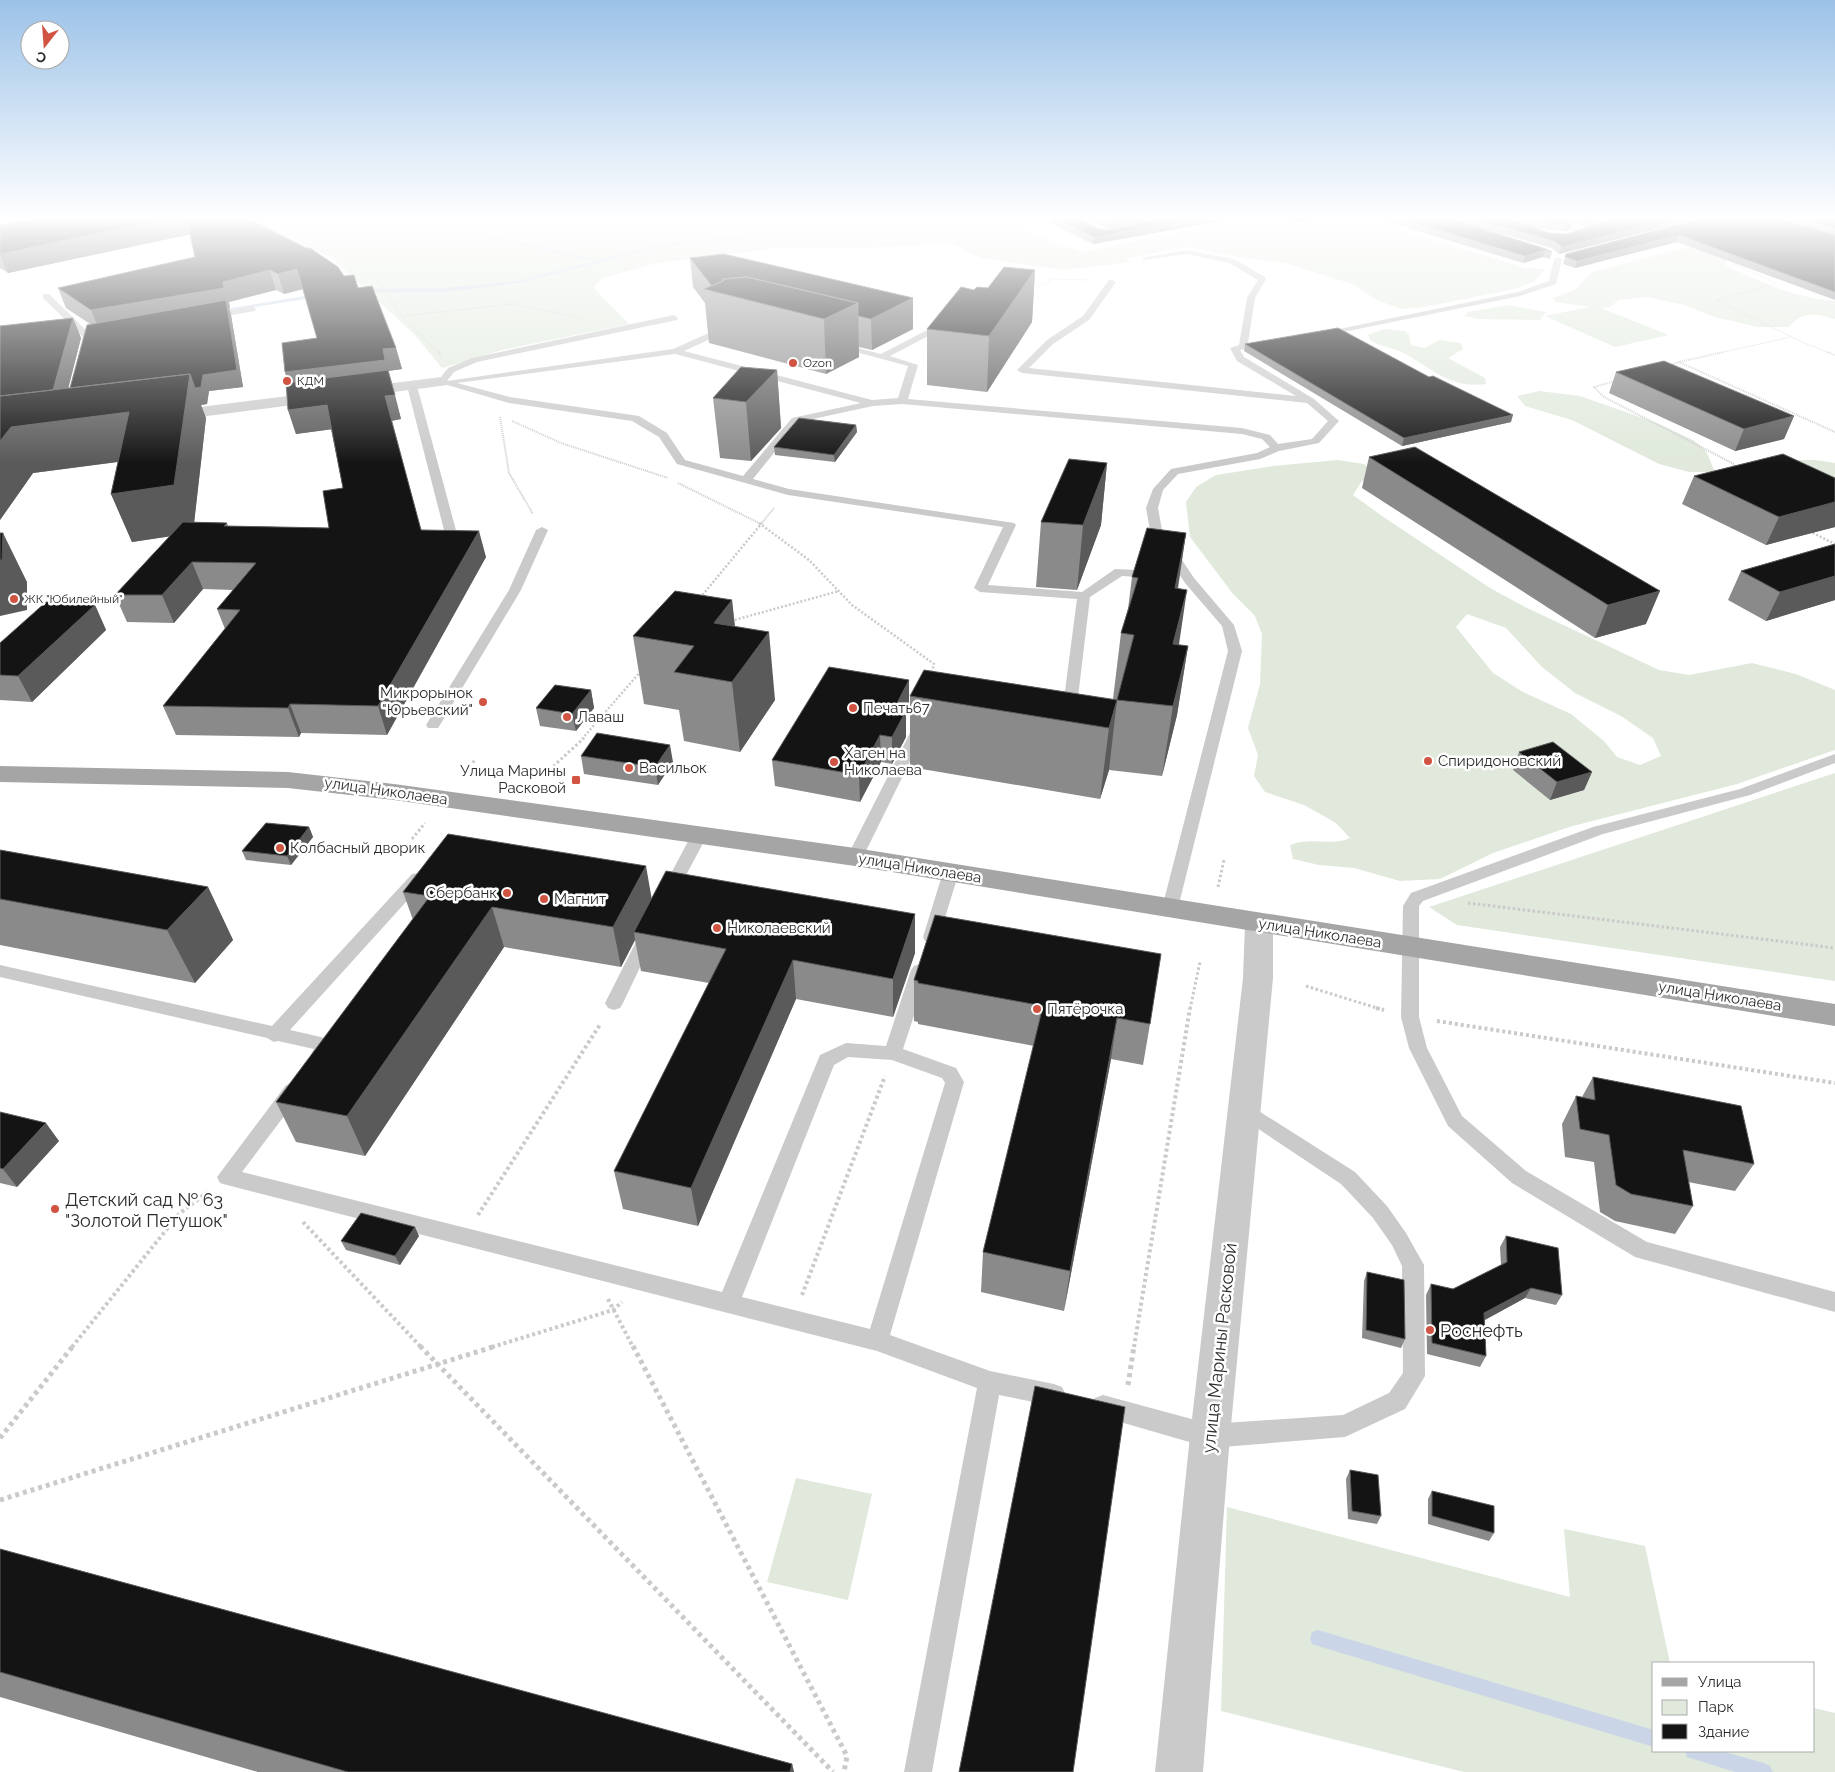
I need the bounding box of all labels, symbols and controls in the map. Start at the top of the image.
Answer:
north arrow [20,20,70,70]
text: С [34,48,48,66]
place label: Ozon [803,356,832,370]
marker: Ozon [787,357,799,369]
place label: КДМ [297,374,324,388]
marker: КДМ [281,375,293,387]
place label: ЖК "Юбилейный" [24,592,123,606]
marker: ЖК "Юбилейный" [8,593,20,605]
place label: Микрорынок "Юрьевский" [380,684,473,719]
marker: Микрорынок "Юрьевский" [477,696,489,708]
place label: Печать67 [863,699,930,717]
marker: Печать67 [847,702,859,714]
place label: Лаваш [577,708,624,726]
marker: Лаваш [561,711,573,723]
place label: Хаген на Николаева [844,744,922,779]
place label: Спиридоновский [1438,752,1561,770]
marker: Спиридоновский [1422,755,1434,767]
marker: Хаген на Николаева [828,756,840,768]
place label: Васильок [639,759,707,777]
place label: Улица Марины Расковой [460,762,566,797]
marker: Васильок [623,762,635,774]
street label: улица Николаева [323,773,449,809]
marker: Улица Марины Расковой [570,774,582,786]
place label: Колбасный дворик [290,839,426,857]
marker: Колбасный дворик [274,842,286,854]
street label: улица Николаева [857,849,983,887]
place label: Сбербанк [426,884,497,902]
marker: Сбербанк [501,887,513,899]
place label: Магнит [554,890,606,908]
marker: Магнит [538,893,550,905]
street label: улица Николаева [1257,914,1383,952]
place label: Николаевский [727,919,831,937]
marker: Николаевский [711,922,723,934]
street label: улица Николаева [1657,977,1783,1015]
place label: Пятёрочка [1047,1000,1123,1018]
marker: Пятёрочка [1031,1003,1043,1015]
place label: Детский сад № 63 "Золотой Петушок" [65,1189,228,1231]
marker: Детский сад № 63 "Золотой Петушок" [49,1203,61,1215]
street label: улица Марины Расковой [1198,1242,1240,1454]
place label: Роснефть [1440,1320,1523,1341]
marker: Роснефть [1424,1324,1436,1336]
legend [1652,1662,1815,1752]
text: Улица [1698,1673,1742,1691]
text: Парк [1698,1698,1734,1716]
text: Здание [1698,1723,1750,1741]

